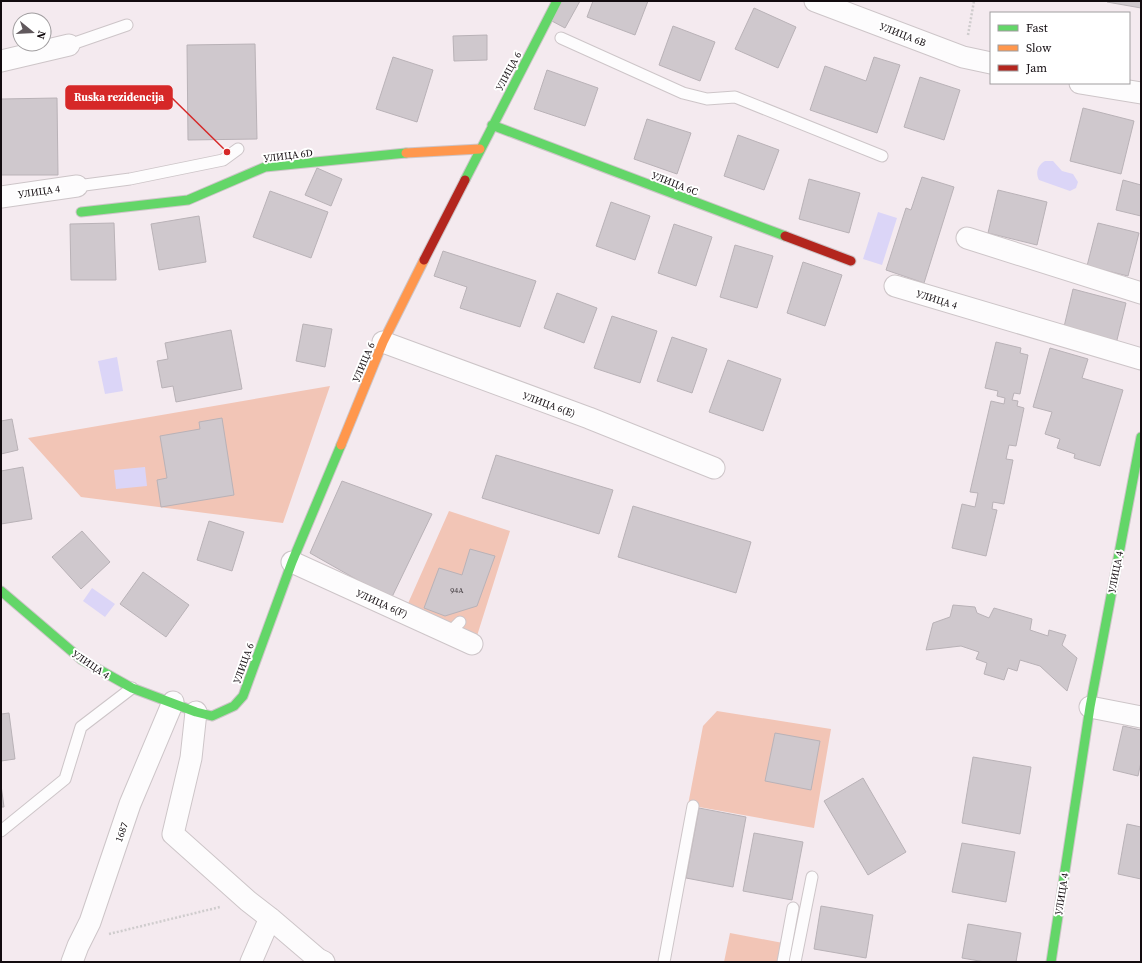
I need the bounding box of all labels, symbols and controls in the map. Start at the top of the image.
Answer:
north arrow [12,12,52,52]
legend [990,12,1130,84]
street label: УЛИЦА 6B [878,20,928,49]
text: Fast [1026,20,1048,36]
text: N [33,29,49,41]
text: Slow [1026,40,1052,56]
street label: УЛИЦА 6 [493,49,524,93]
text: Jam [1025,60,1047,76]
callout: Ruska rezidencija [66,86,172,109]
text: Ruska rezidencija [74,90,164,105]
street label: УЛИЦА 6D [263,146,313,165]
street label: УЛИЦА 6C [650,169,700,198]
street label: УЛИЦА 4 [17,182,61,201]
street label: УЛИЦА 4 [915,287,959,312]
street label: УЛИЦА 6 [349,340,378,384]
street label: УЛИЦА 6(E) [521,389,577,420]
street label: УЛИЦА 4 [1105,550,1126,594]
house number: 94A [450,585,464,596]
street label: УЛИЦА 6(F) [354,586,410,621]
street label: УЛИЦА 6 [230,641,257,685]
street label: УЛИЦА 4 [69,647,112,682]
street label: 1687 [112,821,131,844]
street label: УЛИЦА 4 [1052,872,1071,916]

